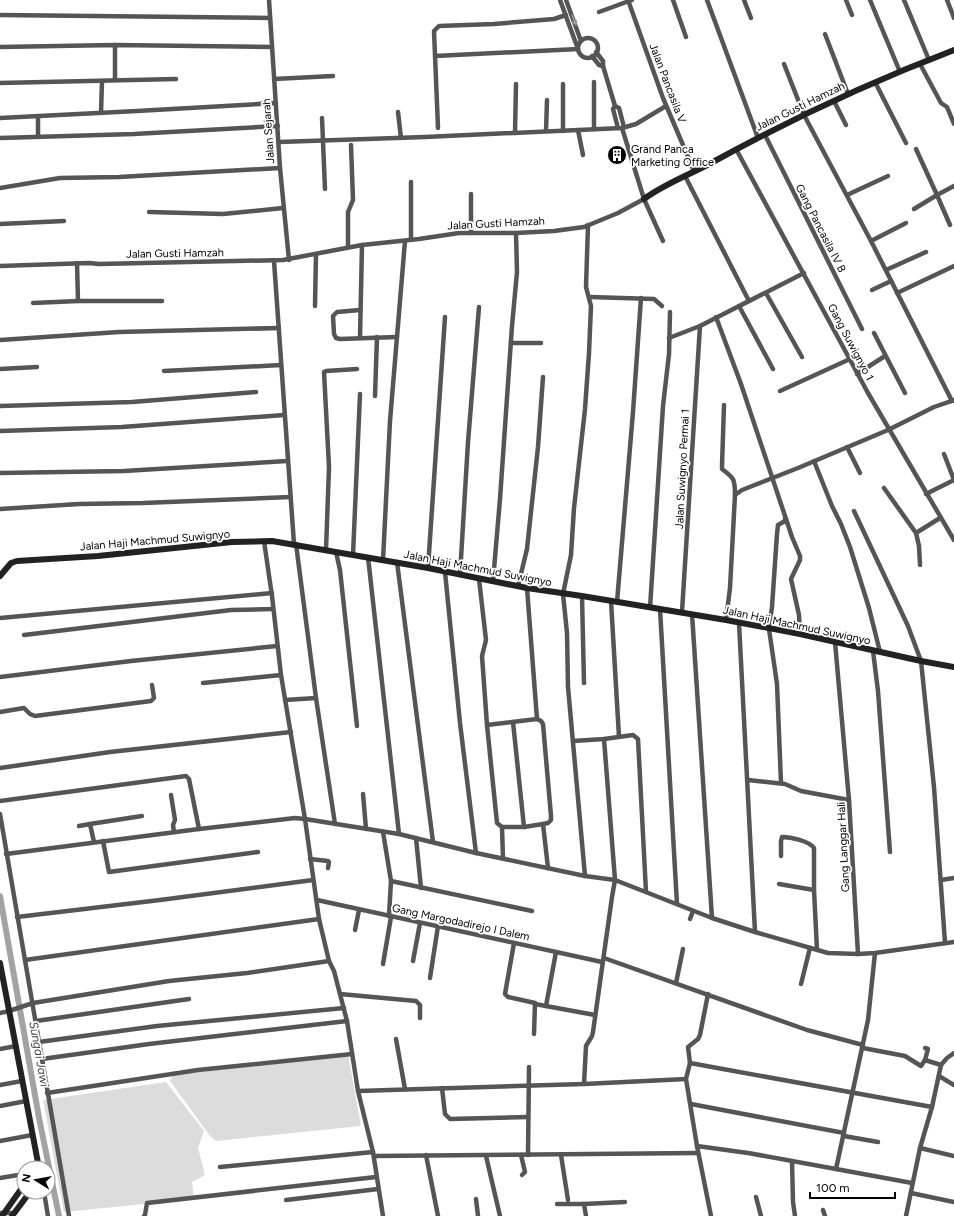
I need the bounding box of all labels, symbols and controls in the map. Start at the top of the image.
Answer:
one-way arrow [571,15,577,27]
street label: Jalan Pancasila V [646,42,689,125]
street label: Jalan Gusti Hamzah [754,79,847,134]
street label: Jalan Sejarah [260,98,277,164]
place label: Grand Panca Marketing Office [631,143,714,169]
building icon: Grand Panca Marketing Office [606,144,628,166]
street label: Gang Pancasila IV B [793,182,849,275]
street label: Jalan Gusti Hamzah [447,214,545,233]
street label: Jalan Gusti Hamzah [126,246,224,261]
street label: Gang Suwignyo 1 [825,302,876,383]
street label: Jalan Suwignyo Permai 1 [673,409,692,529]
street label: Jalan Haji Machmud Suwignyo [79,527,231,554]
street label: Jalan Haji Machmud Suwignyo [403,548,553,589]
street label: Jalan Haji Machmud Suwignyo [722,603,872,647]
street label: Gang Langgar Hali [835,801,852,893]
street label: Gang Margodadirejo I Dalem [391,902,531,943]
water label: Sungai Jawi [26,1020,52,1088]
north arrow [16,1160,56,1200]
text: N [19,1173,34,1184]
scale bar [810,1174,895,1200]
text: 100 m [816,1181,850,1195]

